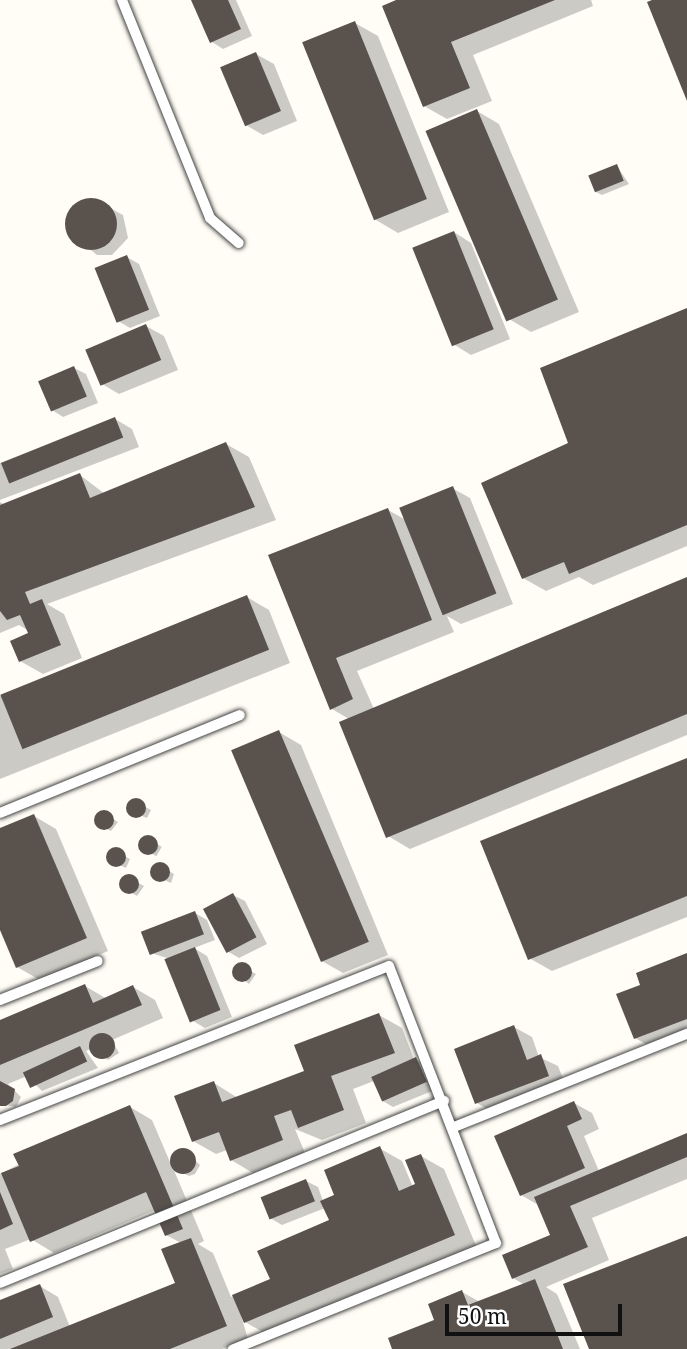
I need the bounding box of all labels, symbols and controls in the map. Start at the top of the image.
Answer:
scale bar [449,1290,626,1334]
text: 50 m [458,1302,507,1330]

